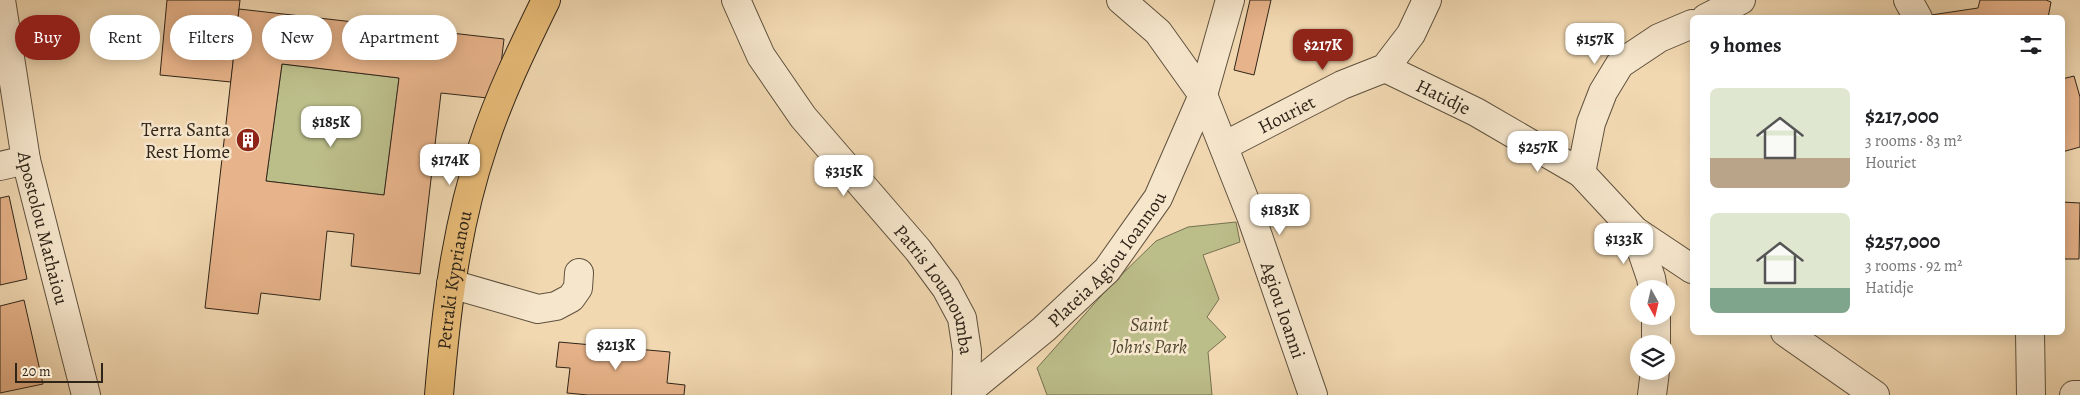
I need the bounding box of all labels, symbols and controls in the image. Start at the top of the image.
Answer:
chip: Buy [15,15,80,60]
chip: Rent [90,15,160,60]
chip: Filters [170,15,252,60]
chip: New [262,15,332,60]
chip: Apartment [342,15,457,60]
pin: $157K [1560,22,1630,65]
pin: $217K [1288,28,1358,71]
text: $157K [1576,28,1614,50]
text: 9 homes [1710,31,1781,59]
icon: filters [2017,31,2045,59]
text: $217K [1304,34,1342,56]
street label: Hatidje [1411,73,1475,122]
street label: Houriet [1254,89,1320,140]
text: $217,000 [1865,102,1939,130]
pin: $185K [296,106,366,148]
icon: home [1750,108,1810,168]
text: $185K [312,111,350,133]
place label: Terra Santa Rest Home [141,117,230,165]
building icon: Terra Santa Rest Home [235,127,261,153]
pin: $257K [1503,130,1573,173]
text: 3 rooms · 83 m² [1865,130,1962,152]
text: $257K [1518,136,1558,158]
pin: $174K [415,144,485,186]
street label: Apostolou Mathaiou [11,149,75,308]
text: $174K [431,149,469,171]
text: Houriet [1865,152,1916,174]
pin: $315K [809,154,879,197]
text: $315K [825,160,863,182]
street label: Plateia Agiou Ioannou [1042,187,1173,333]
pin: $183K [1245,194,1315,236]
text: $183K [1261,199,1299,221]
street label: Petraki Kyprianou [431,207,479,351]
street label: Patris Loumoumba [887,219,979,357]
pin: $133K [1589,222,1659,265]
text: $257,000 [1865,227,1940,255]
text: $133K [1605,228,1643,250]
icon: home [1750,233,1810,293]
text: 3 rooms · 92 m² [1865,255,1963,277]
street label: Agiou Ioanni [1254,258,1311,362]
text: Hatidje [1865,277,1914,299]
north arrow [1630,280,1675,325]
map controls [1630,280,1675,380]
park label: Saint John's Park [1110,312,1187,360]
pin: $213K [581,328,651,371]
text: $213K [597,334,635,356]
button: layers [1630,335,1675,380]
scale bar [15,360,102,383]
text: 20 m [22,362,51,381]

